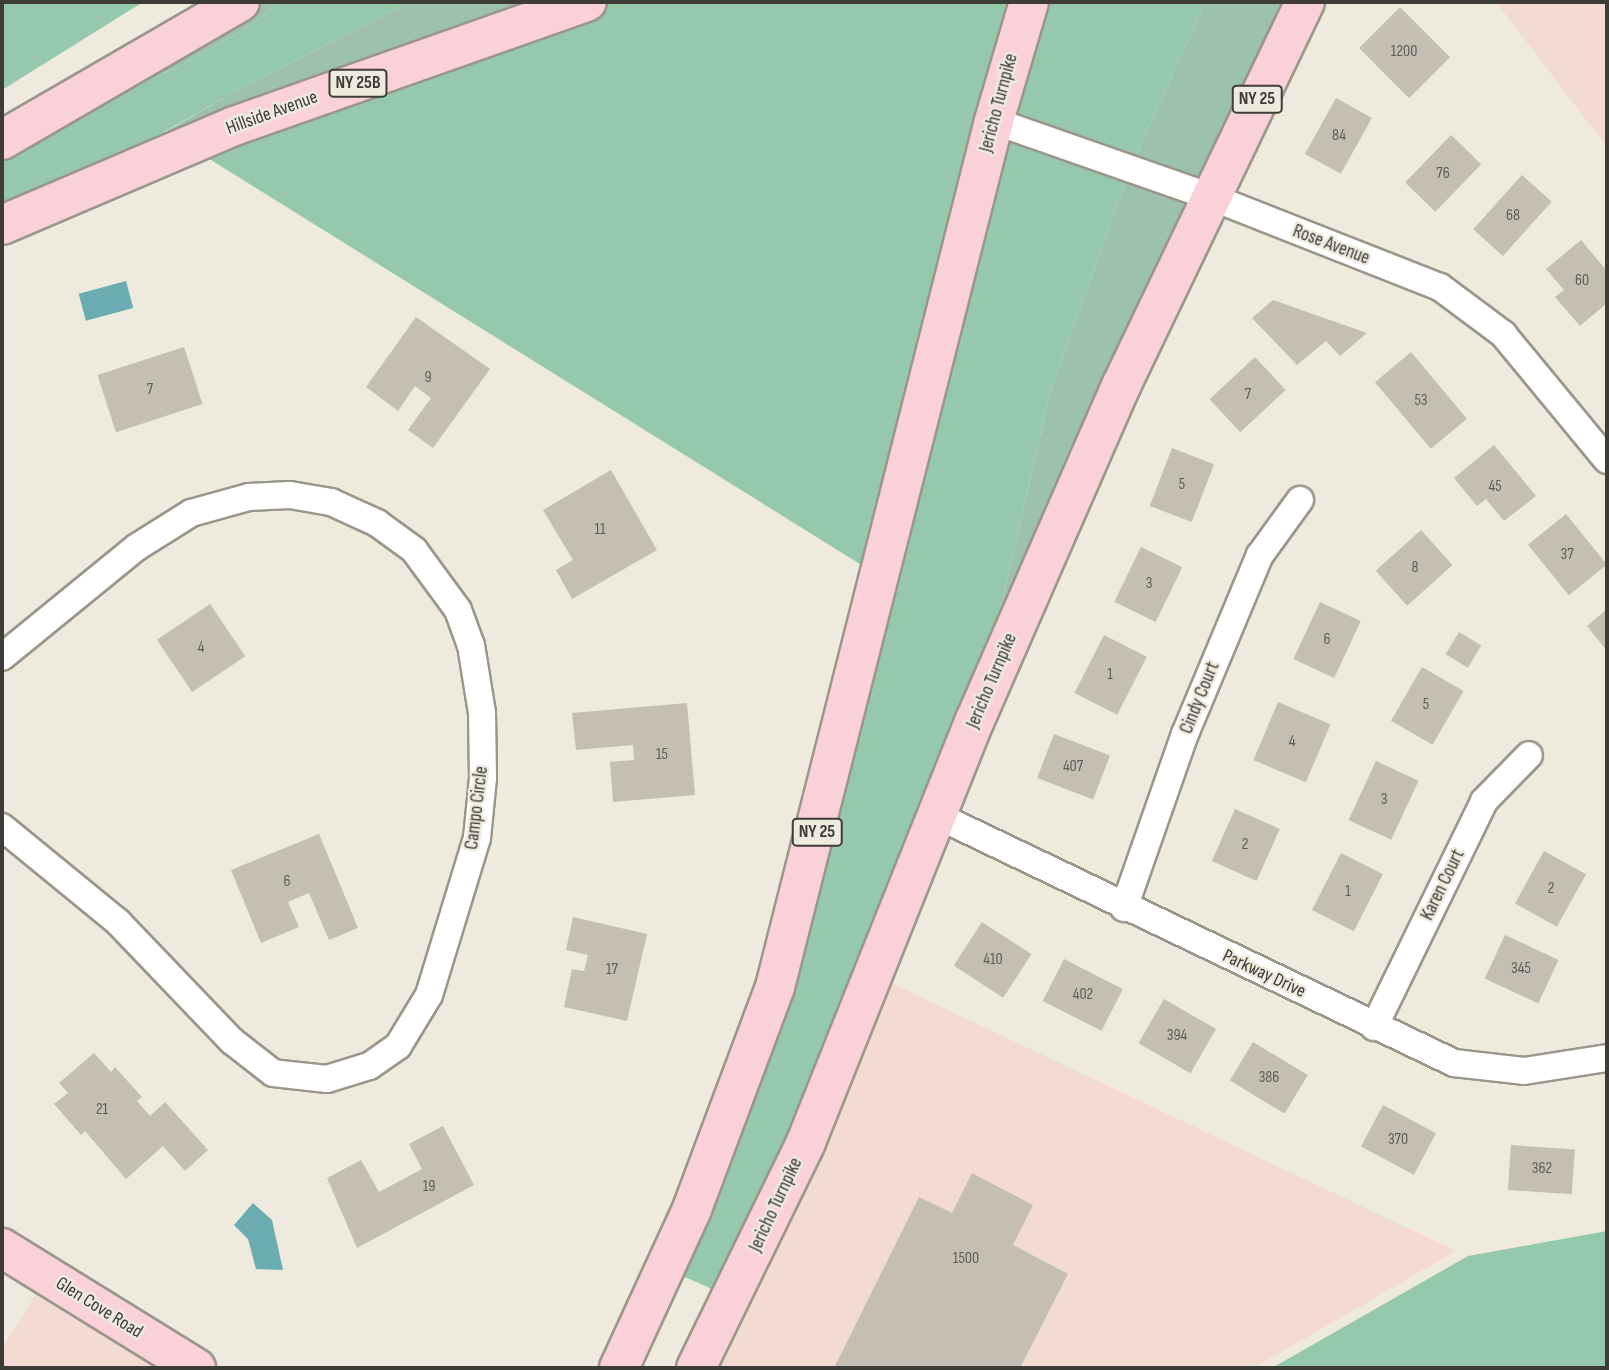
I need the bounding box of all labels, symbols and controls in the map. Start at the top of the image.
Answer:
house number: 1200 [1391,42,1417,62]
street label: Jericho Turnpike [975,51,1023,155]
road number: NY 25B [328,68,388,98]
road number: NY 25 [1231,84,1283,114]
street label: Hillside Avenue [223,86,321,140]
house number: 84 [1332,126,1346,146]
house number: 76 [1436,164,1450,184]
house number: 68 [1506,206,1520,226]
street label: Rose Avenue [1289,220,1373,270]
house number: 60 [1575,271,1589,291]
house number: 9 [424,368,432,388]
house number: 7 [147,380,153,400]
house number: 7 [1245,385,1251,405]
house number: 53 [1414,391,1428,411]
house number: 5 [1179,475,1185,495]
house number: 45 [1488,477,1502,497]
house number: 11 [594,520,606,540]
house number: 37 [1560,545,1574,565]
house number: 8 [1411,558,1419,578]
house number: 3 [1146,574,1152,594]
street label: Jericho Turnpike [962,630,1022,732]
house number: 6 [1323,630,1331,650]
house number: 4 [198,638,204,658]
street label: Cindy Court [1175,659,1225,737]
house number: 1 [1107,665,1113,685]
house number: 5 [1423,695,1429,715]
house number: 4 [1289,732,1295,752]
house number: 15 [656,745,668,765]
house number: 407 [1063,757,1083,777]
street label: Campo Circle [461,765,493,851]
house number: 3 [1381,790,1387,810]
road number: NY 25 [791,818,843,846]
house number: 2 [1242,835,1248,855]
street label: Karen Court [1416,846,1470,924]
house number: 6 [283,872,291,892]
house number: 2 [1548,879,1554,899]
house number: 1 [1345,882,1351,902]
street label: Parkway Drive [1219,945,1309,1003]
house number: 410 [983,950,1003,970]
house number: 345 [1511,959,1531,979]
house number: 17 [606,960,618,980]
house number: 402 [1073,985,1093,1005]
house number: 394 [1167,1026,1187,1046]
house number: 386 [1259,1068,1279,1088]
house number: 21 [96,1100,108,1120]
house number: 370 [1388,1130,1408,1150]
street label: Jericho Turnpike [744,1154,808,1256]
house number: 362 [1532,1159,1552,1179]
house number: 19 [423,1177,435,1197]
house number: 1500 [953,1249,979,1269]
street label: Glen Cove Road [51,1272,147,1344]

